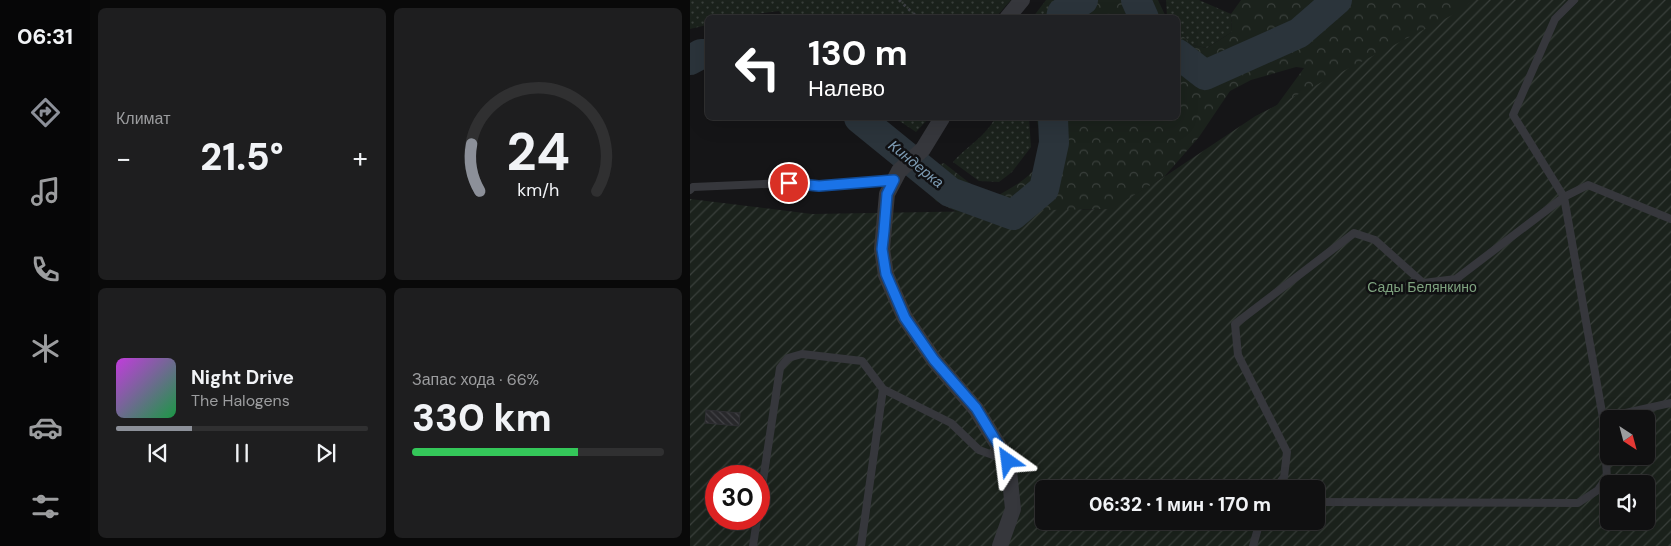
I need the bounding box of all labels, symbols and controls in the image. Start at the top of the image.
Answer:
text: 06:31 [17,22,73,51]
text: 130 m [808,30,908,76]
icon: left [725,35,790,100]
text: Налево [808,74,885,103]
icon: directions [28,95,63,130]
text: Климат [116,108,170,129]
text: 24 [506,118,570,186]
text: 21.5° [200,132,284,182]
water label: Киндерка [884,136,948,192]
text: − [116,140,131,177]
text: + [353,140,368,177]
pin [768,162,810,204]
icon: arrive [775,169,803,197]
icon: music [28,174,63,209]
text: km/h [517,178,559,202]
icon: phone [28,252,63,287]
park label: Сады Белянкино [1367,278,1477,296]
icon: climate [28,331,63,366]
text: Night Drive [191,365,294,390]
text: Запас хода · 66% [412,369,539,390]
text: The Halogens [191,390,290,411]
text: 330 km [412,393,552,443]
icon: car [28,410,63,445]
north arrow [1600,410,1655,465]
map controls [1600,410,1655,530]
position arrow [981,434,1033,486]
icon: previous [144,439,172,467]
icon: pause [228,439,256,467]
icon: next [312,439,340,467]
speed limit sign: 30 [705,465,770,530]
button: sound [1600,475,1655,530]
icon: filters [28,489,63,524]
text: 06:32 · 1 мин · 170 m [1089,492,1271,517]

